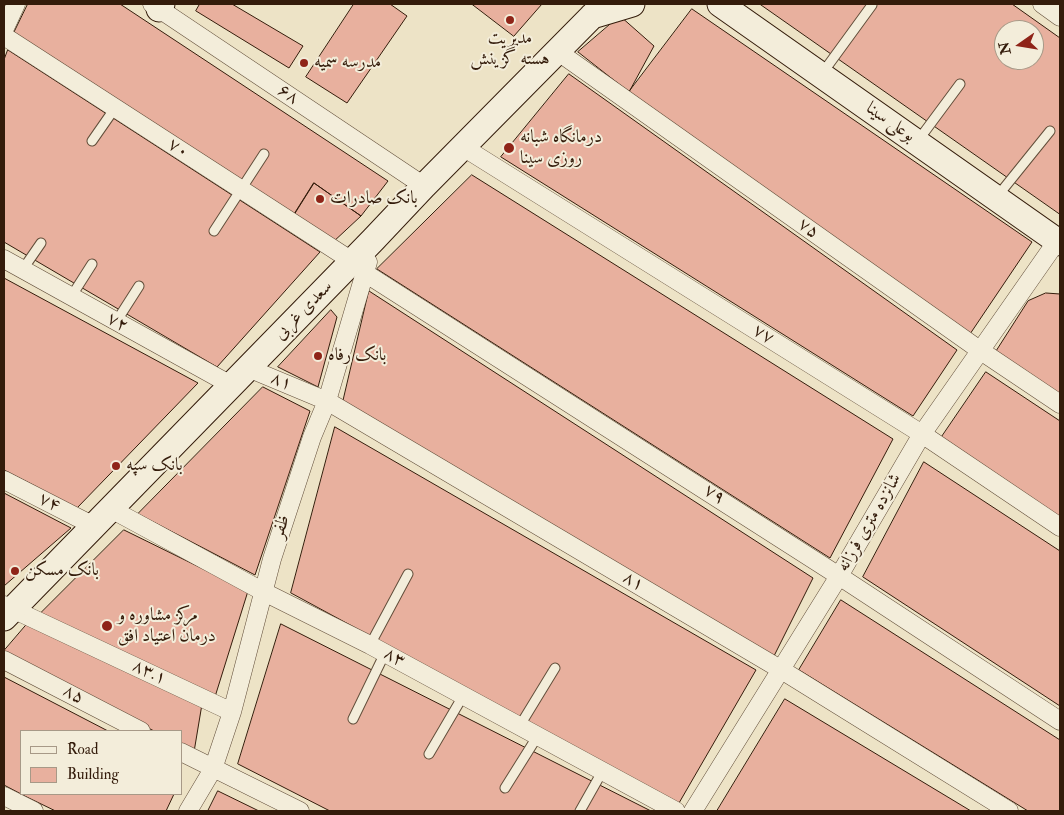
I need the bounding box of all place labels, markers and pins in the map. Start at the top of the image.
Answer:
marker: مدیریت هسته گزینش [504,14,516,26]
place label: مدیریت هسته گزینش [470,28,550,70]
place label: مدرسه سمیه [314,52,381,74]
marker: مدرسه سمیه [298,57,310,69]
place label: درمانگاه شبانه روزی سینا [520,127,602,170]
marker: درمانگاه شبانه روزی سینا [502,141,516,155]
place label: بانک صادرات [330,188,418,210]
marker: بانک صادرات [314,193,326,205]
place label: بانک رفاه [328,345,386,367]
marker: بانک رفاه [312,350,324,362]
place label: بانک سپه [126,455,183,477]
marker: بانک سپه [110,460,122,472]
place label: بانک مسکن [25,560,99,582]
marker: بانک مسکن [9,565,21,577]
place label: مرکز مشاوره و درمان اعتیاد افق [118,605,216,648]
marker: مرکز مشاوره و درمان اعتیاد افق [100,619,114,633]

